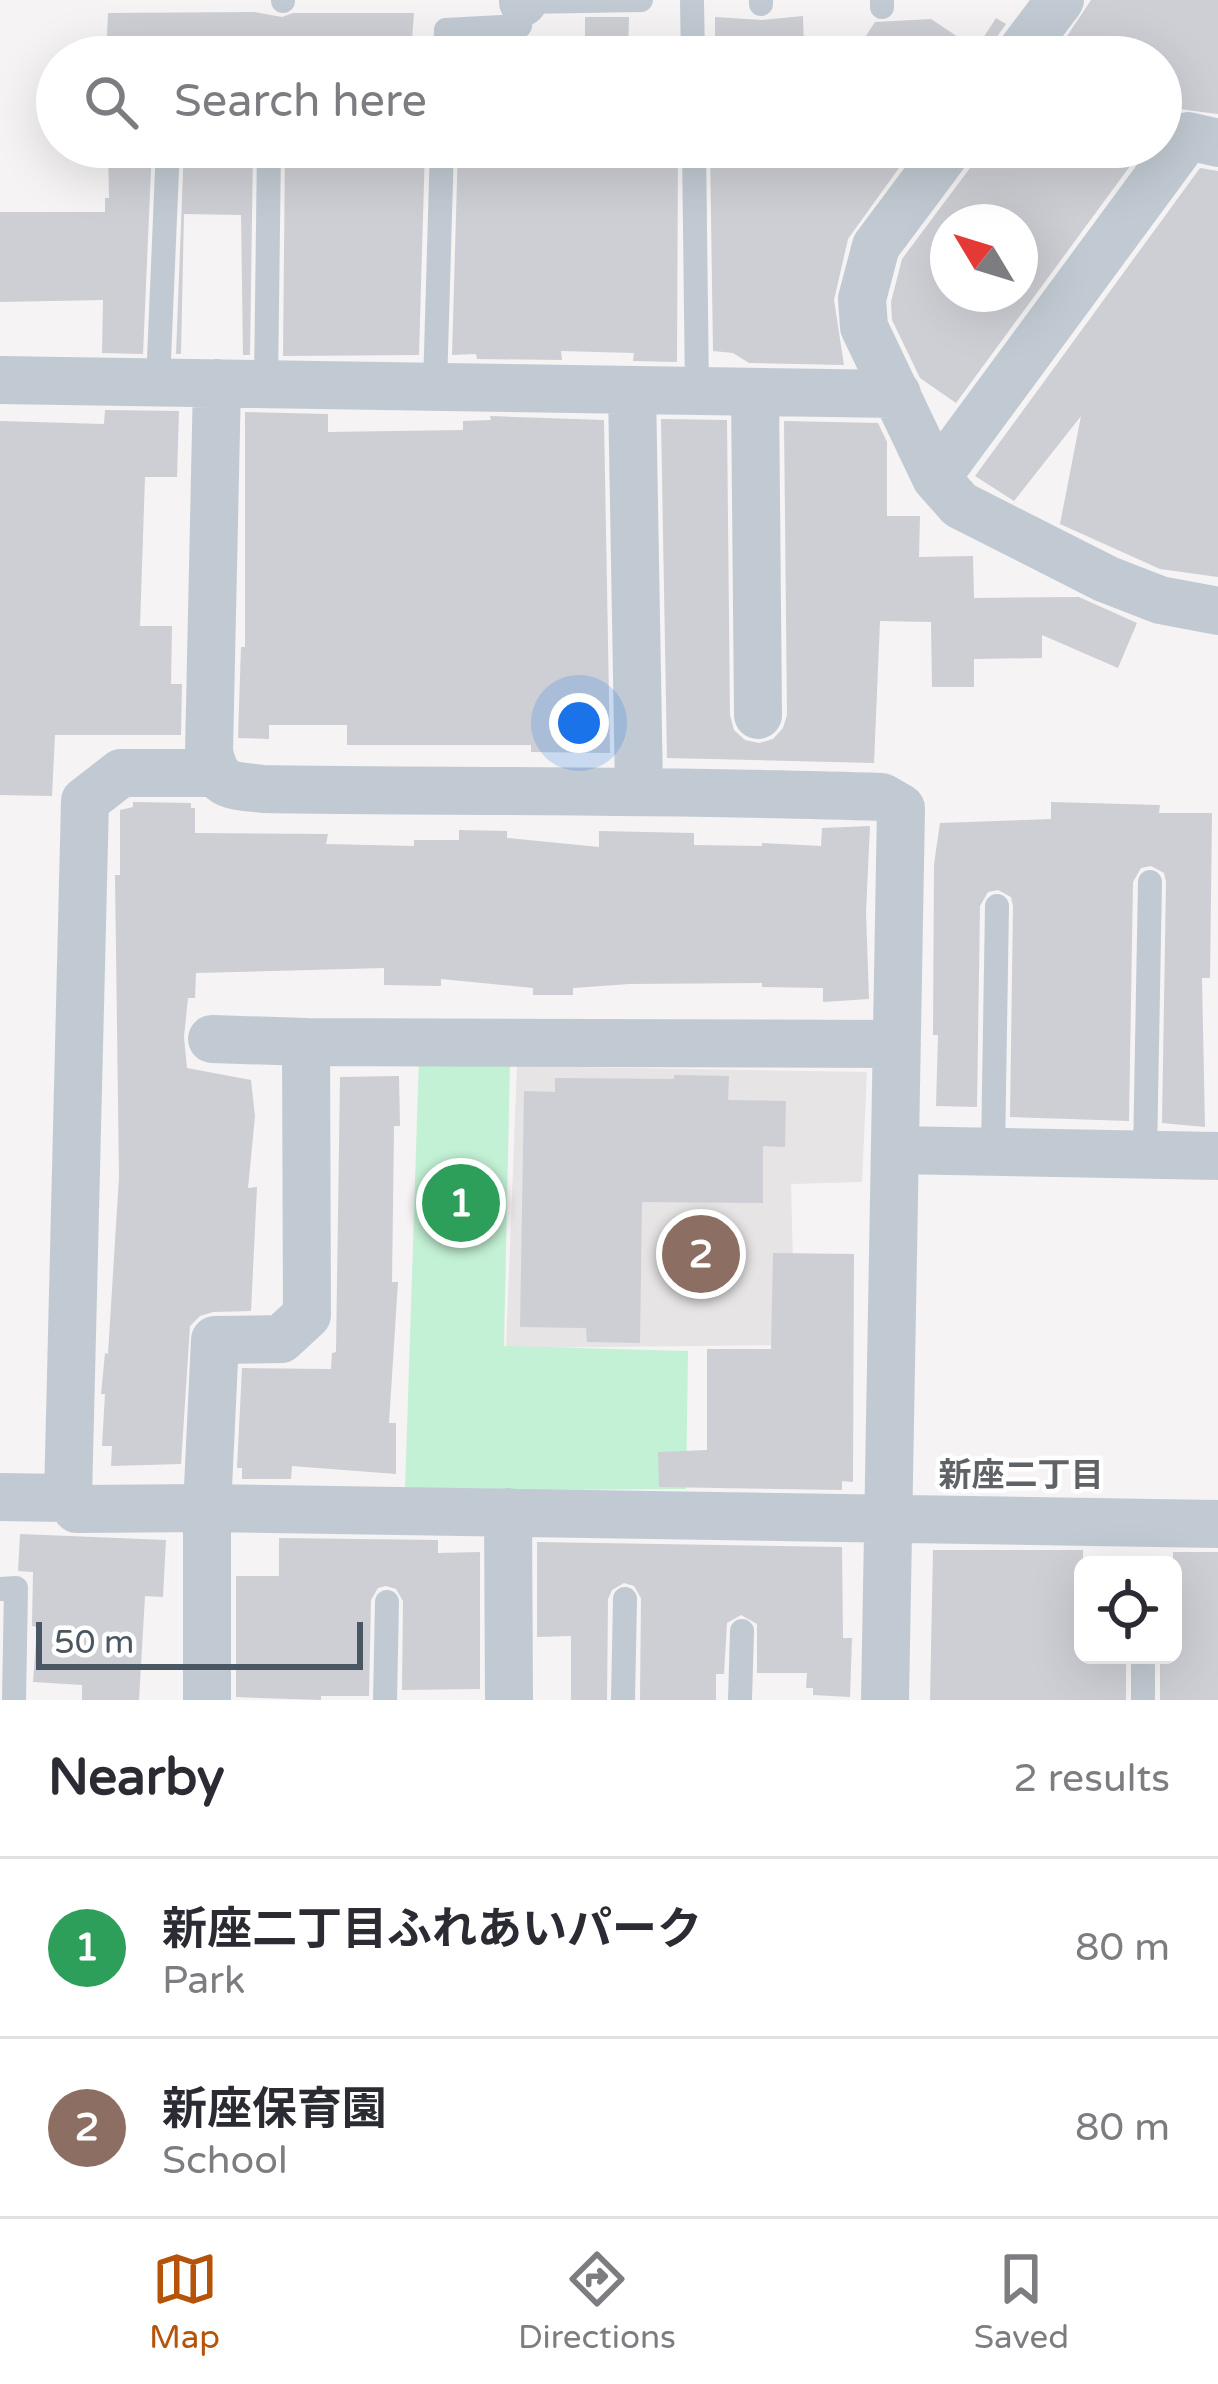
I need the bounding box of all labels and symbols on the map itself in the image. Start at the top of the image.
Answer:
north arrow [930,204,1038,312]
your location [549,693,609,753]
pin: 1 [422,1158,500,1248]
pin: 2 [662,1209,740,1299]
district label: 新座二丁目 [939,1456,1104,1495]
scale bar [36,1616,363,1669]

